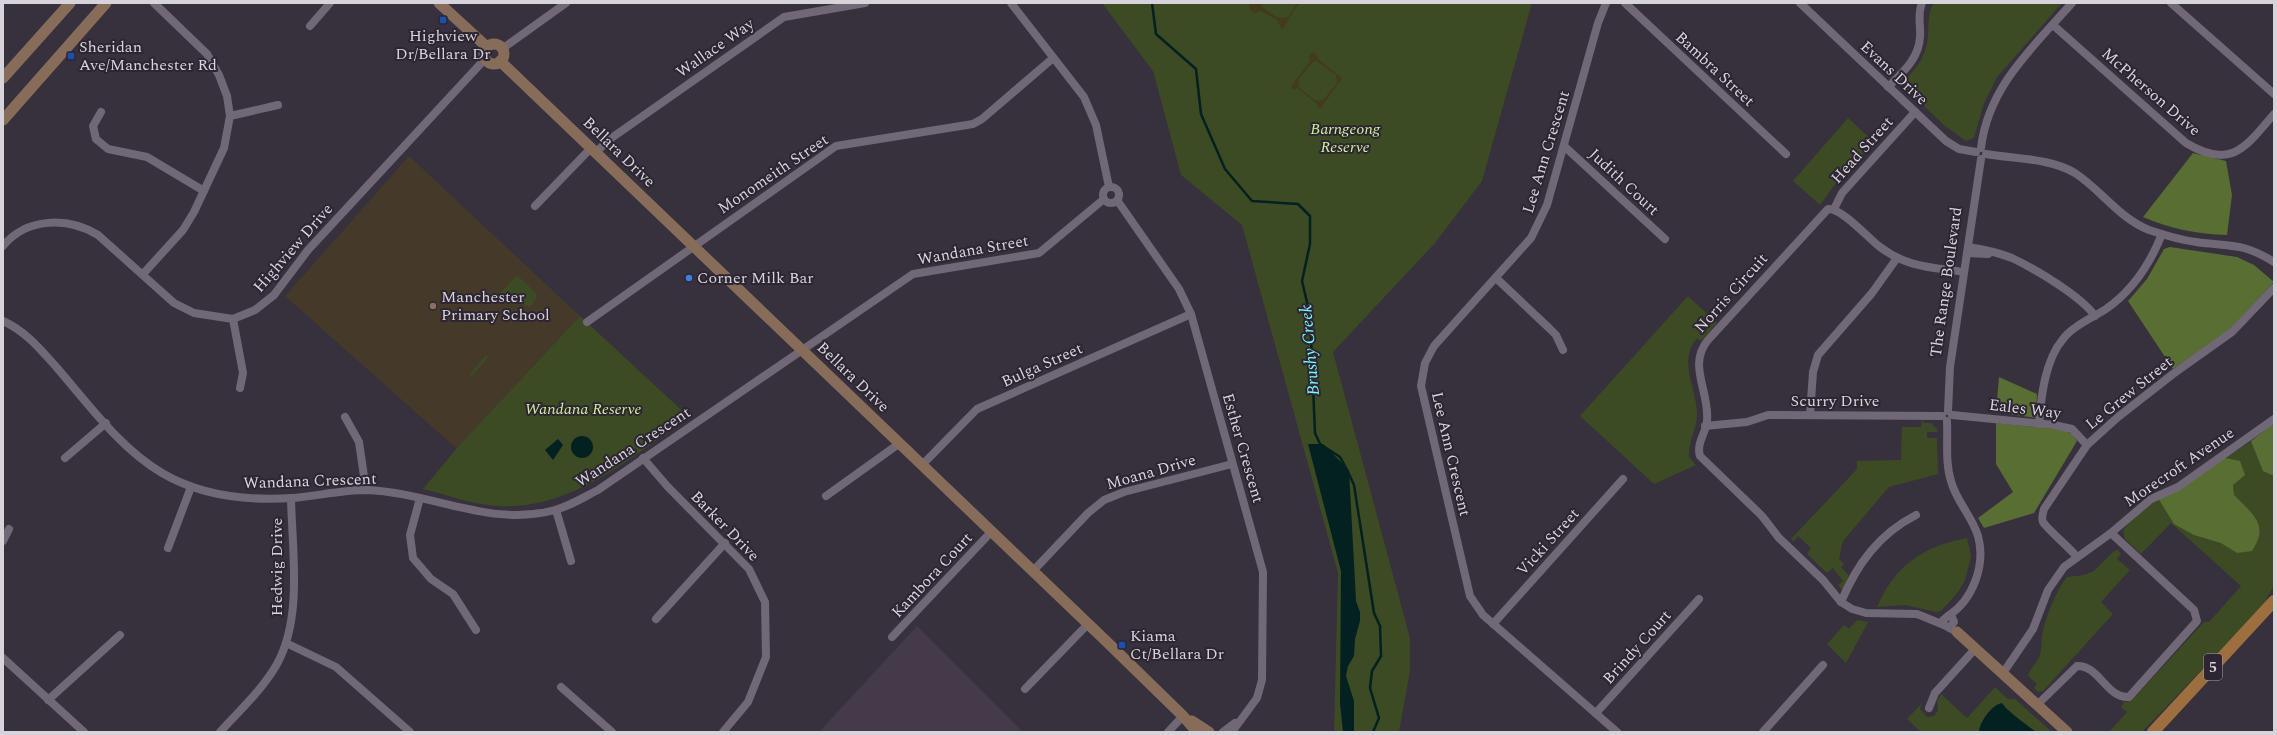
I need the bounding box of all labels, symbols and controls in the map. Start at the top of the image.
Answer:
street label: Wallace Way [671,11,760,84]
marker: Highview Dr/Bellara Dr [438,15,448,25]
place label: Highview Dr/Bellara Dr [395,24,491,66]
street label: Bambra Street [1670,26,1760,113]
place label: Sheridan Ave/Manchester Rd [79,35,217,77]
street label: Evans Drive [1855,35,1933,111]
street label: McPherson Drive [2096,42,2206,142]
marker: Sheridan Ave/Manchester Rd [66,51,76,61]
street label: Lee Ann Crescent [1516,87,1576,216]
street label: Bellara Drive [577,111,661,193]
street label: Head Street [1825,111,1899,189]
park label: Barngeong Reserve [1310,117,1381,159]
street label: Monomeith Street [713,128,834,220]
street label: Judith Court [1583,143,1665,221]
street label: Highview Drive [247,198,339,298]
street label: The Range Boulevard [1924,205,1968,359]
street label: Wandana Street [916,228,1031,272]
street label: Norris Circuit [1689,247,1774,338]
place label: Corner Milk Bar [697,266,814,290]
marker: Corner Milk Bar [684,273,694,283]
place label: Manchester Primary School [441,285,550,327]
marker: Manchester Primary School [428,301,438,311]
water label: Brushy Creek [1293,303,1327,397]
street label: Bellara Drive [811,336,895,418]
street label: Bulga Street [998,336,1087,394]
street label: Le Grew Street [2080,350,2178,436]
street label: Lee Ann Crescent [1425,389,1477,519]
street label: Scurry Drive [1790,389,1880,413]
street label: Esther Crescent [1216,390,1270,506]
street label: Eales Way [1988,393,2064,425]
park label: Wandana Reserve [525,397,641,421]
street label: Wandana Crescent [571,400,696,493]
street label: Morecroft Avenue [2119,421,2239,513]
street label: Moana Drive [1103,448,1199,496]
street label: Wandana Crescent [243,467,377,495]
street label: Barker Drive [685,485,765,567]
street label: Vicki Street [1511,502,1585,581]
street label: Hedwig Drive [265,518,289,616]
street label: Kambora Court [886,526,978,623]
street label: Brindy Court [1597,604,1677,690]
place label: Kiama Ct/Bellara Dr [1130,624,1224,666]
marker: Kiama Ct/Bellara Dr [1117,640,1127,650]
road number: 5 [2204,654,2222,680]

